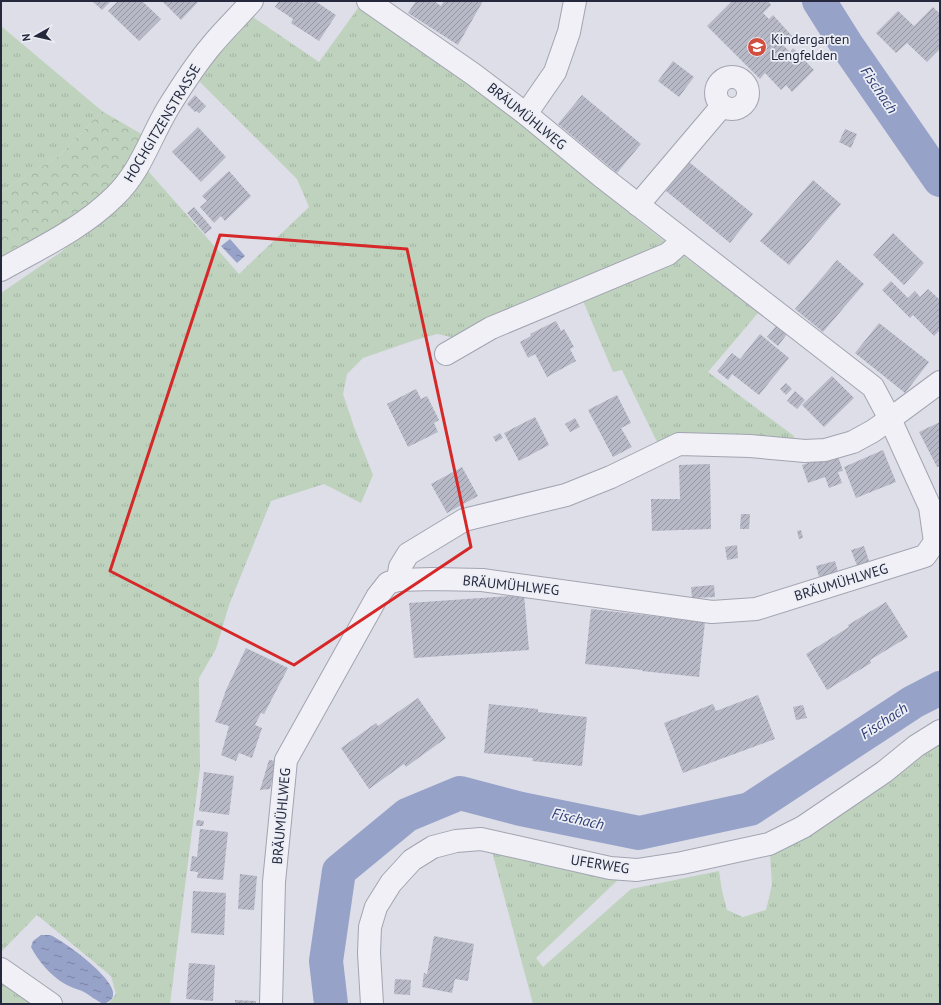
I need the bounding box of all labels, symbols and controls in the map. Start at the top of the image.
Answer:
north arrow [16,16,56,56]
place label: Kindergarten Lengfelden [771,30,849,64]
text: N [19,33,34,42]
school or university icon: Kindergarten Lengfelden [746,36,768,58]
street label: HOCHGITZENSTRASSE [120,61,204,185]
water label: Fischach [857,62,902,117]
street label: BRÄUMÜHLWEG [484,78,570,154]
street label: BRÄUMÜHLWEG [792,559,890,605]
street label: BRÄUMÜHLWEG [462,571,560,599]
water label: Fischach [856,698,911,743]
street label: BRÄUMÜHLWEG [268,767,294,865]
water label: Fischach [550,803,606,834]
street label: UFERWEG [569,850,631,878]

